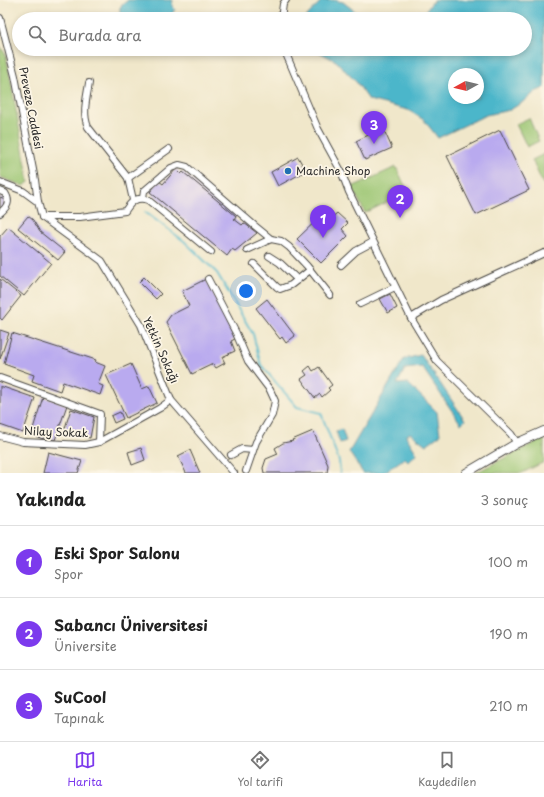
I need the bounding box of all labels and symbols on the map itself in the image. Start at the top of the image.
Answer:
street label: Preveze Caddesi [15,65,48,151]
north arrow [448,68,484,104]
pin: 3 [361,111,387,144]
place label: Machine Shop [296,162,371,179]
marker: Machine Shop [283,166,293,176]
pin: 2 [387,185,413,218]
pin: 1 [310,205,336,238]
your location [236,281,256,301]
street label: Yetkin Sokağı [139,314,184,386]
street label: Nilay Sokak [23,422,89,441]

